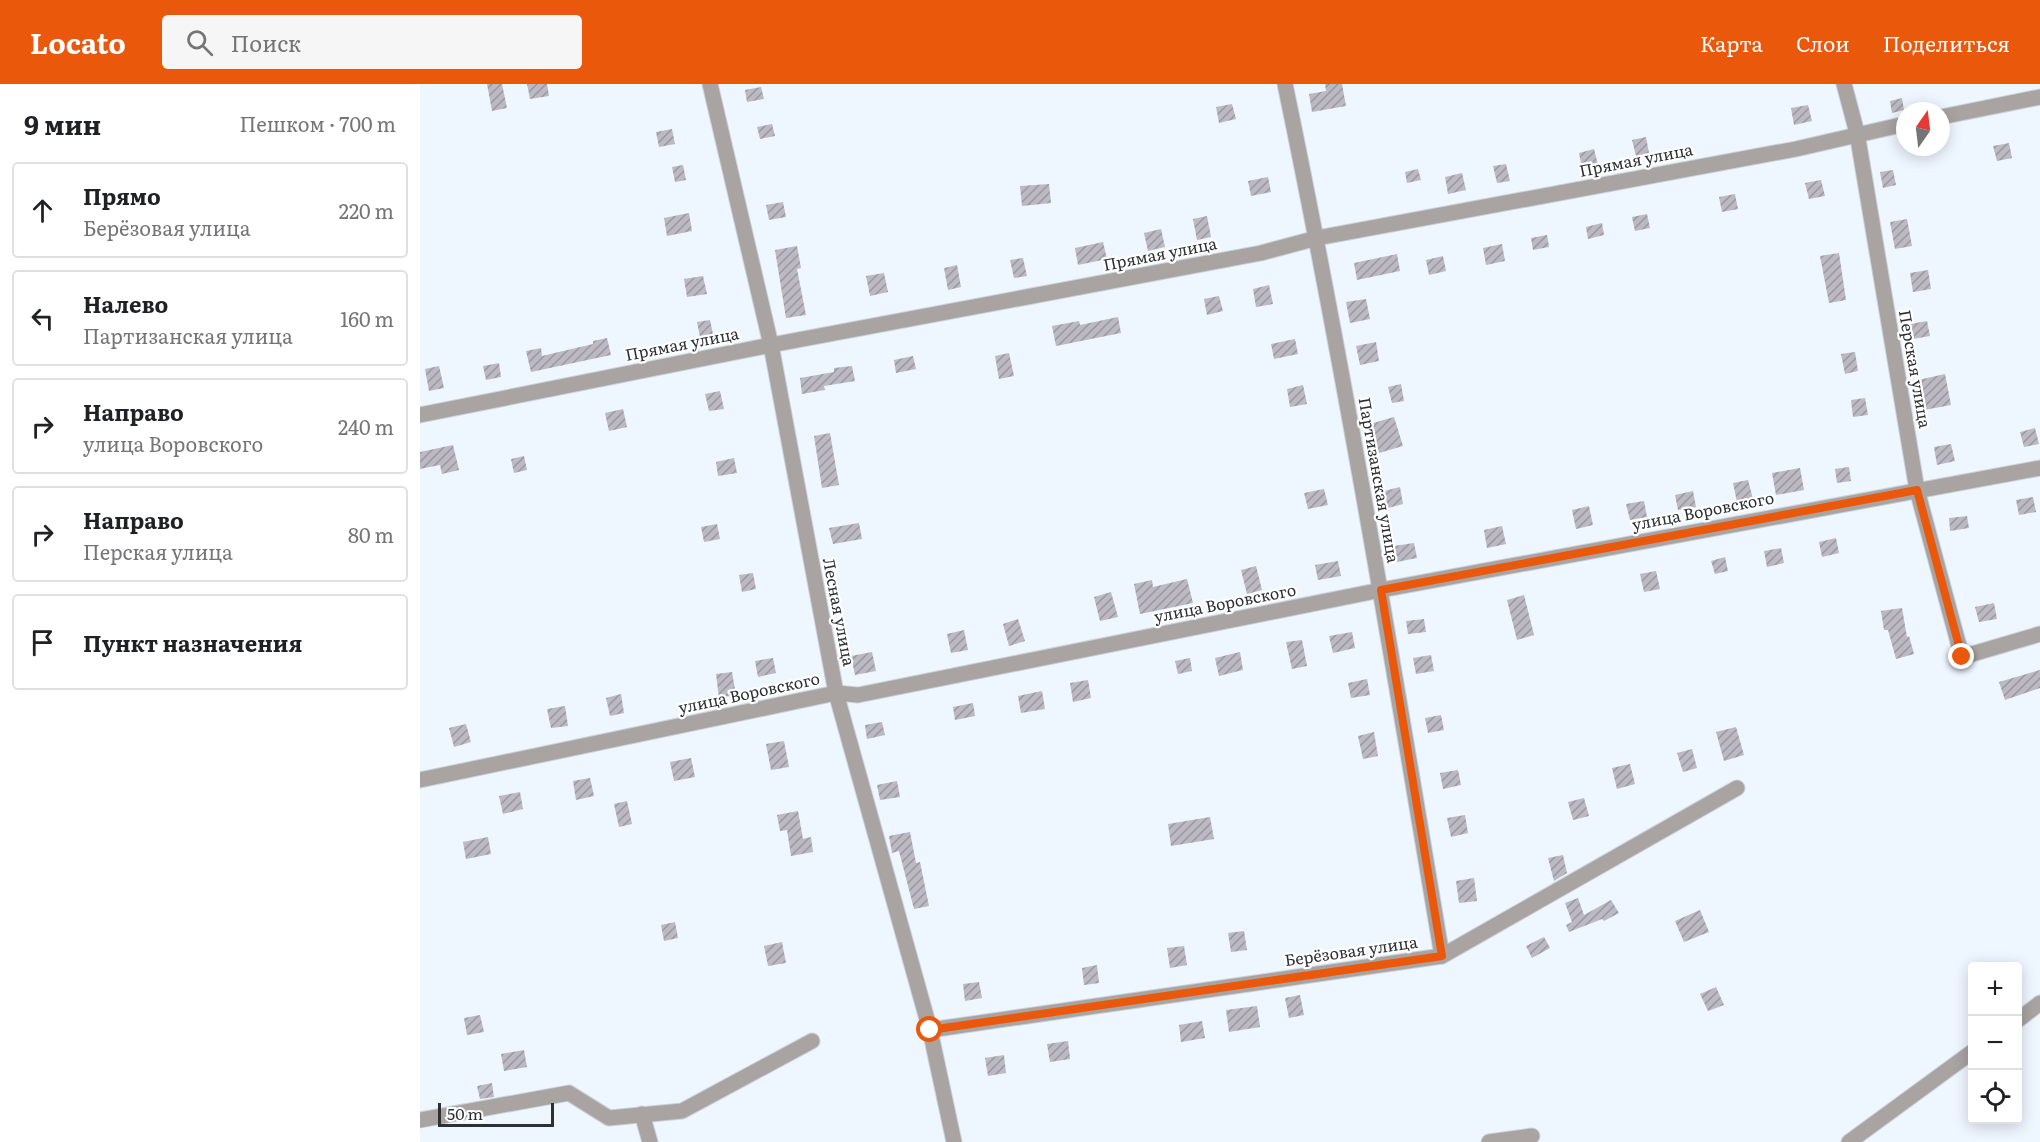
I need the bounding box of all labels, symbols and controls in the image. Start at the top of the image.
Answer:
search box [162,15,582,69]
text: Locato [30,21,126,63]
icon: search [183,26,216,59]
text: Поиск [231,26,301,59]
text: Карта [1700,27,1763,58]
text: Слои [1796,27,1850,58]
text: Поделиться [1883,27,2010,58]
north arrow [1896,102,1950,156]
text: 9 мин [24,104,101,143]
text: Пешком · 700 m [240,108,396,138]
street label: Прямая улица [1577,136,1695,182]
text: Прямо [83,179,161,212]
icon: ahead [26,194,59,227]
text: 220 m [339,195,394,225]
text: Берёзовая улица [83,212,251,242]
street label: Прямая улица [1101,230,1219,276]
text: Налево [83,287,168,320]
icon: left [26,302,59,335]
text: 160 m [340,303,394,333]
street label: Перская улица [1894,308,1938,430]
text: Партизанская улица [83,320,293,350]
street label: Прямая улица [623,320,741,366]
text: Направо [83,395,184,428]
street label: Партизанская улица [1354,395,1406,565]
icon: right [26,410,59,443]
text: 240 m [338,411,394,441]
text: улица Воровского [83,428,263,458]
street label: улица Воровского [1630,484,1776,536]
text: Направо [83,503,184,536]
icon: right [26,518,59,551]
text: 80 m [348,519,394,549]
text: Перская улица [83,536,233,566]
street label: Лесная улица [818,556,862,668]
street label: улица Воровского [1152,576,1298,628]
icon: arrive [26,626,59,659]
text: Пункт назначения [83,626,302,659]
route end [1948,643,1974,669]
street label: улица Воровского [676,665,822,719]
street label: Берёзовая улица [1283,929,1419,971]
map controls [1968,962,2022,1124]
button: + [1968,962,2022,1016]
route start [916,1016,942,1042]
button: − [1968,1016,2022,1070]
button: locate [1968,1070,2022,1124]
scale bar [438,1100,554,1128]
text: 50 m [447,1101,483,1125]

